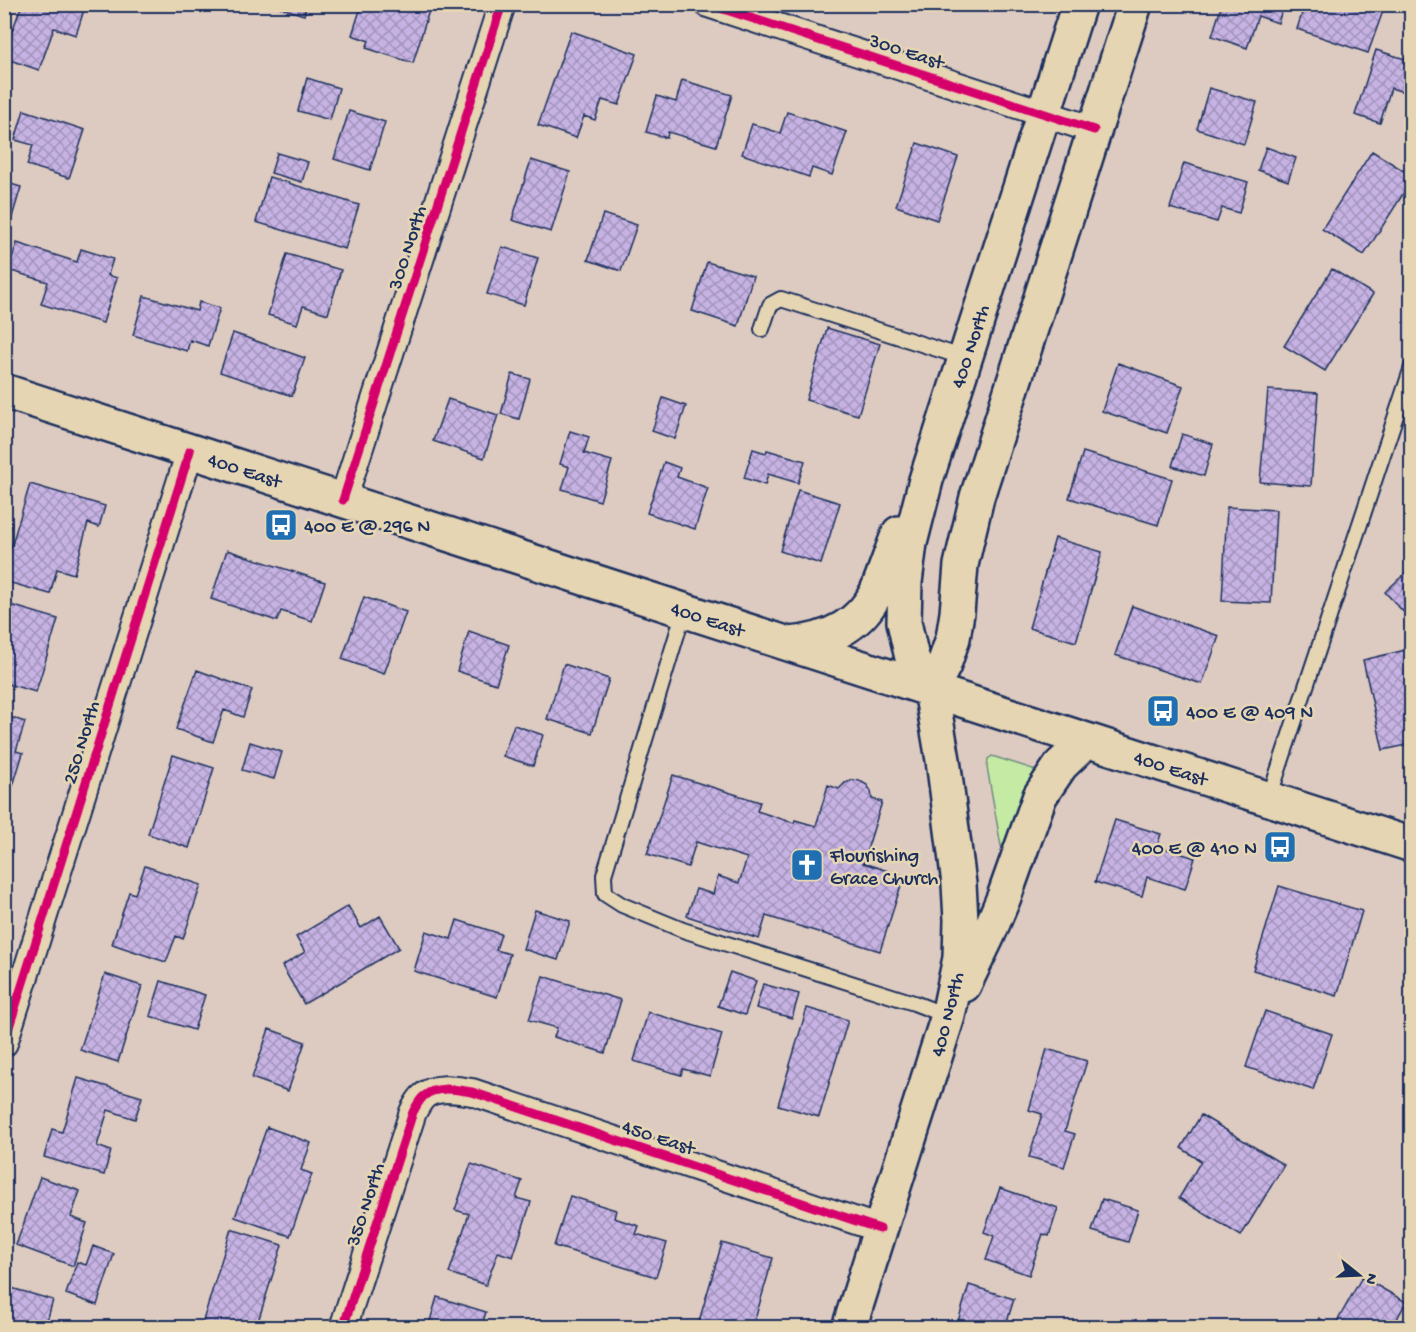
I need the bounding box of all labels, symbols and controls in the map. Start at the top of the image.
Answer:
street label: 300 East [865,30,948,77]
street label: 300 North [385,203,434,294]
street label: 400 North [948,302,997,392]
street label: 400 East [204,450,285,496]
bus stop icon: 400 E @ 296 N [263,507,299,543]
place label: 400 E @ 296 N [304,517,430,540]
street label: 400 East [667,599,748,645]
bus stop icon: 400 E @ 409 N [1145,693,1181,729]
street label: 250 North [60,698,107,787]
place label: 400 E @ 409 N [1186,703,1313,726]
street label: 400 East [1130,748,1211,794]
bus stop icon: 400 E @ 410 N [1262,829,1298,865]
place label: 400 E @ 410 N [1132,839,1257,862]
place label: Flourishing Grace Church [829,846,939,892]
church icon: Flourishing Grace Church [789,847,825,883]
street label: 400 North [928,970,971,1060]
street label: 450 East [619,1117,699,1162]
street label: 350 North [343,1160,392,1251]
north arrow [1329,1245,1389,1305]
text: N [1359,1271,1381,1287]

